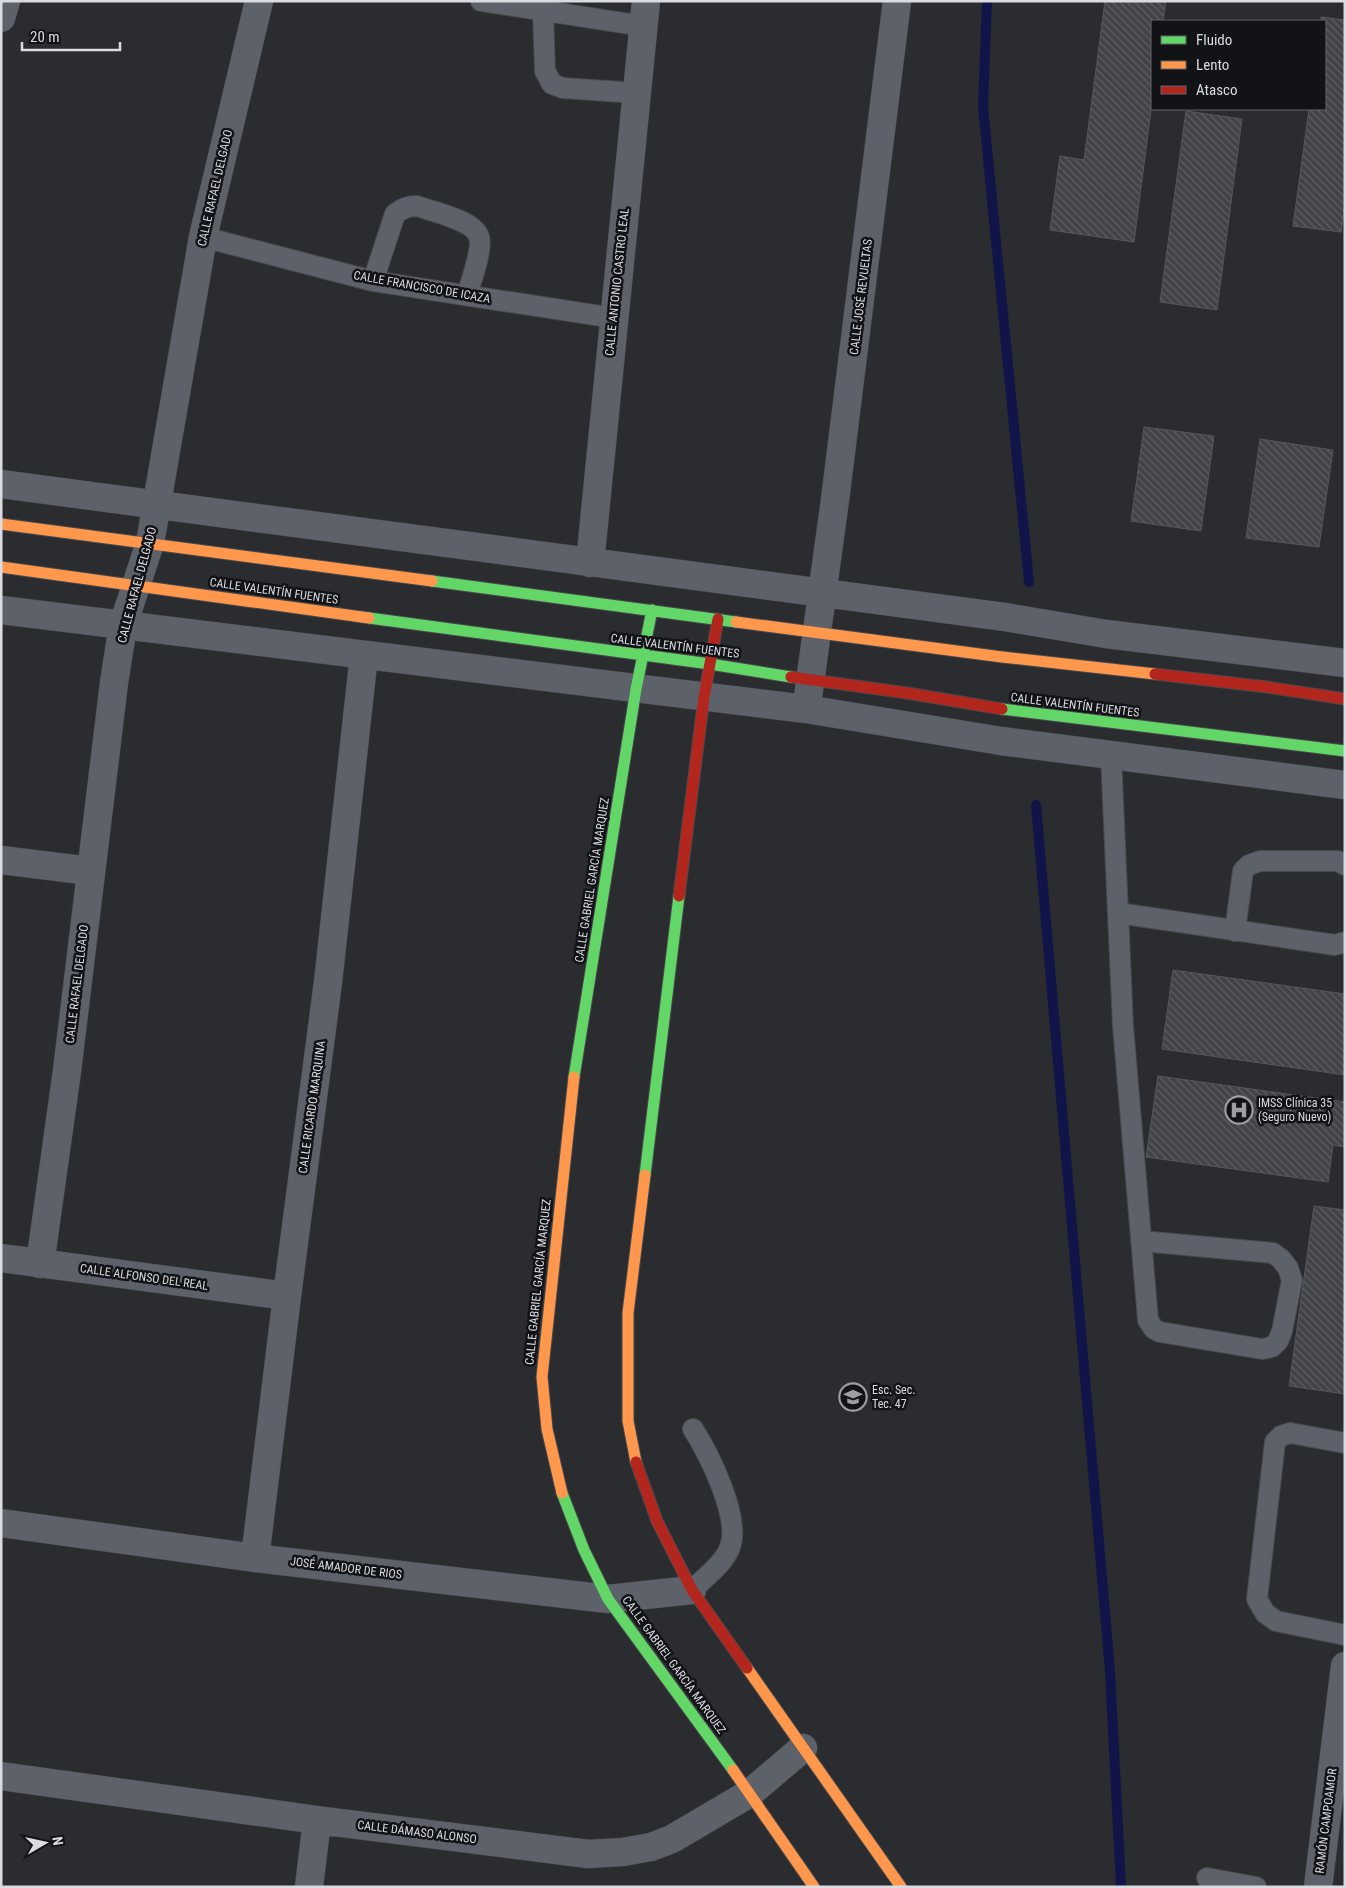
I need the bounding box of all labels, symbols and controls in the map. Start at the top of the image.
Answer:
scale bar [22,20,120,52]
legend [1151,20,1326,110]
text: 20 m [30,28,60,46]
text: Fluido [1196,31,1232,49]
text: Lento [1196,56,1229,74]
text: Atasco [1196,81,1237,99]
street label: CALLE RAFAEL DELGADO [195,128,235,248]
street label: CALLE ANTONIO CASTRO LEAL [602,207,632,357]
street label: CALLE JOSÉ REVUELTAS [846,238,875,356]
street label: CALLE FRANCISCO DE ICAZA [352,268,492,306]
street label: CALLE RAFAEL DELGADO [115,525,159,645]
street label: CALLE VALENTÍN FUENTES [209,574,339,607]
street label: CALLE VALENTÍN FUENTES [610,630,740,661]
street label: CALLE VALENTÍN FUENTES [1010,689,1140,720]
street label: CALLE GABRIEL GARCÍA MARQUEZ [571,796,612,963]
street label: CALLE RAFAEL DELGADO [63,924,91,1044]
street label: CALLE RICARDO MARQUINA [296,1040,328,1174]
hospital icon: IMSS Clínica 35 (Seguro Nuevo) [1224,1095,1254,1125]
place label: IMSS Clínica 35 (Seguro Nuevo) [1258,1096,1332,1124]
street label: CALLE GABRIEL GARCÍA MARQUEZ [521,1198,554,1366]
street label: CALLE ALFONSO DEL REAL [79,1261,209,1293]
school or university icon: Esc. Sec. Tec. 47 [838,1382,868,1412]
place label: Esc. Sec. Tec. 47 [872,1383,915,1411]
street label: JOSÉ AMADOR DE RIOS [289,1553,403,1582]
street label: CALLE GABRIEL GARCÍA MARQUEZ [619,1593,730,1737]
street label: RAMÓN CAMPOAMOR [1312,1767,1339,1874]
street label: CALLE DÁMASO ALONSO [357,1817,478,1846]
north arrow [20,1818,70,1868]
text: N [49,1835,66,1846]

